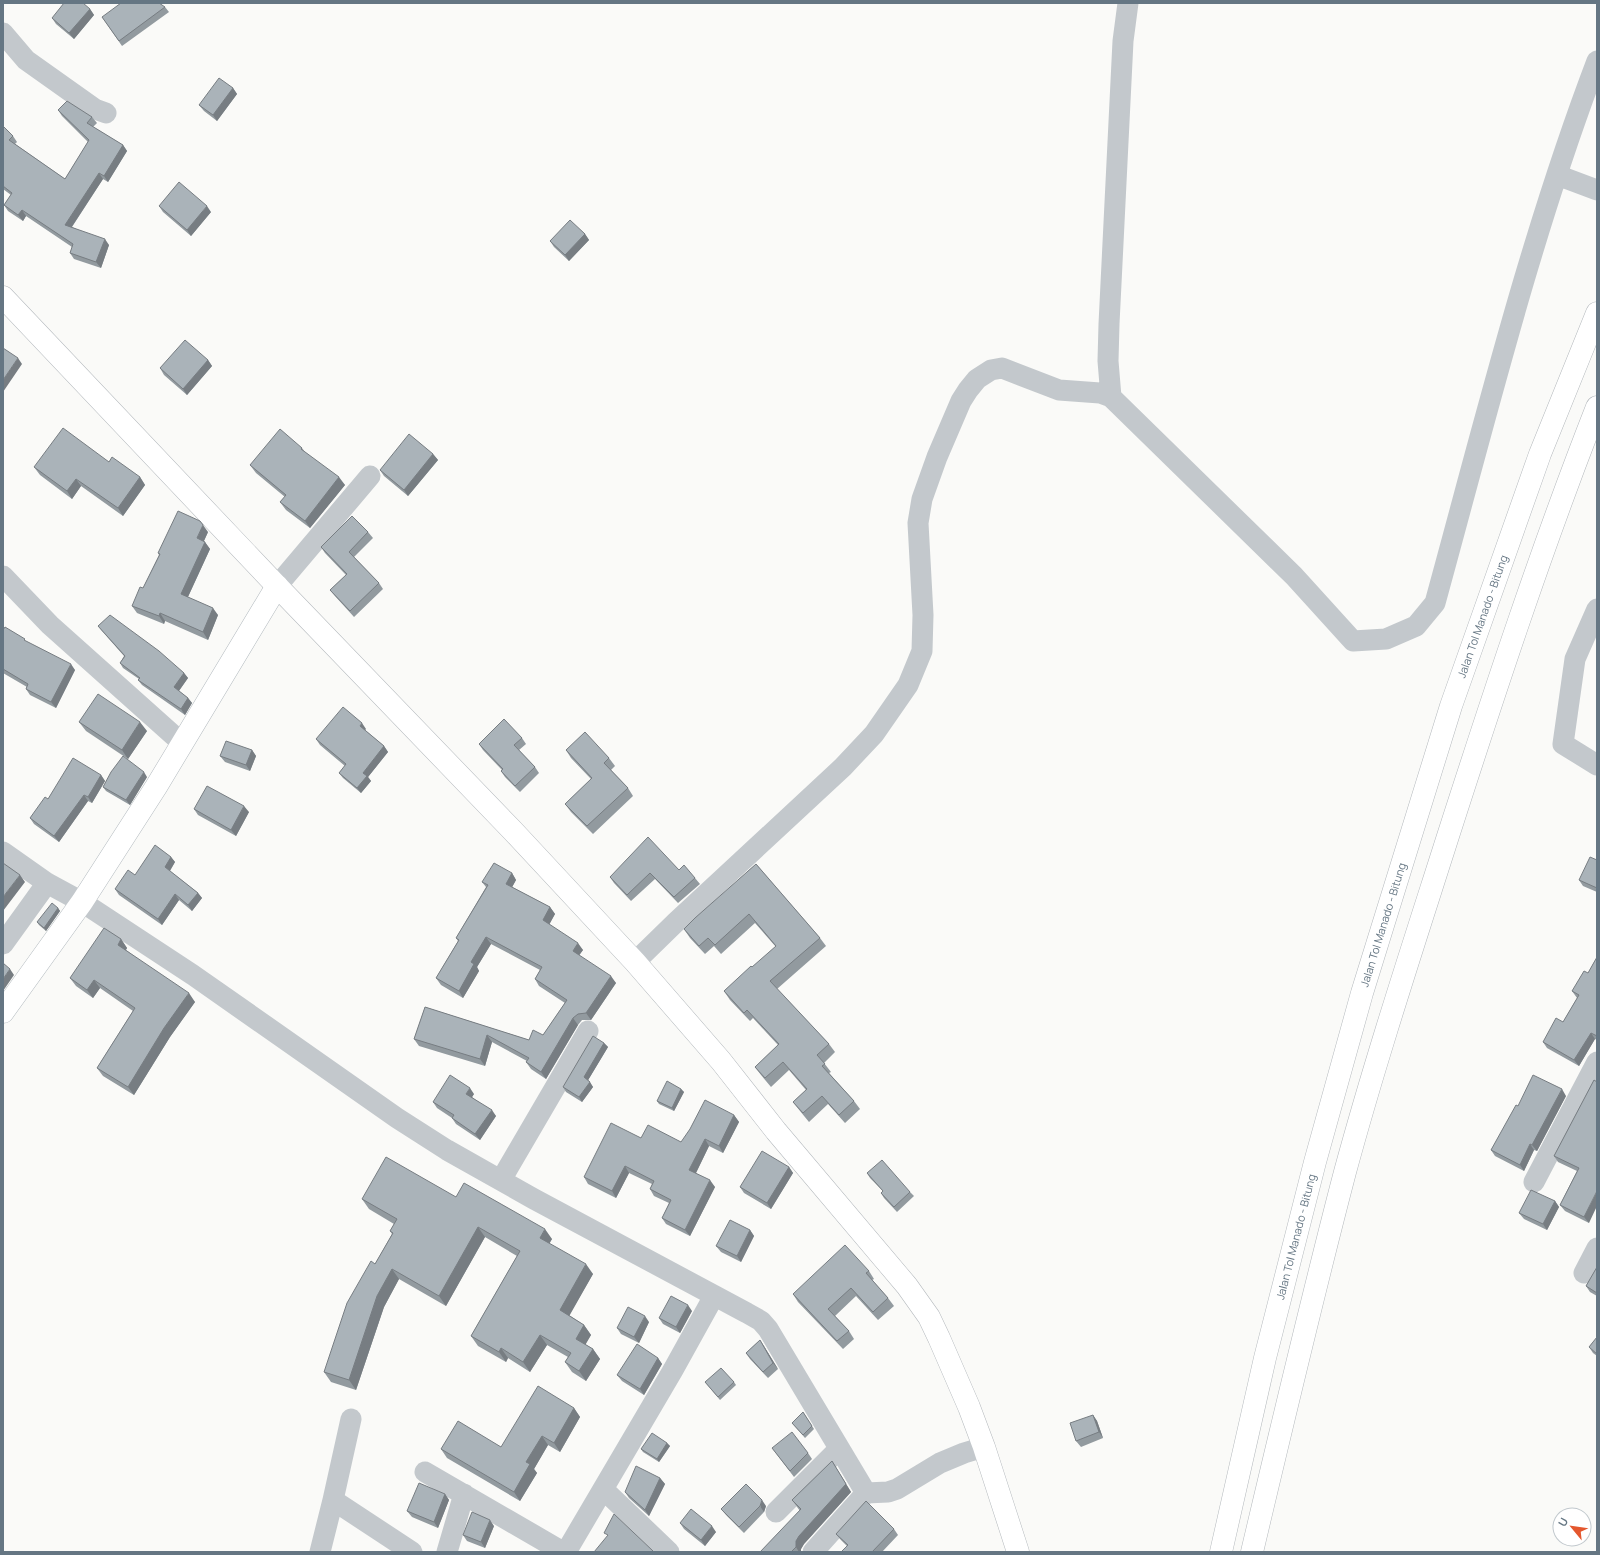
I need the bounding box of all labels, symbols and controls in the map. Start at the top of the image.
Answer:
street label: Jalan Tol Manado - Bitung [1454,553,1511,680]
street label: Jalan Tol Manado - Bitung [1356,861,1409,989]
street label: Jalan Tol Manado - Bitung [1272,1172,1319,1301]
north arrow [1552,1507,1592,1547]
text: U [1554,1515,1571,1529]

